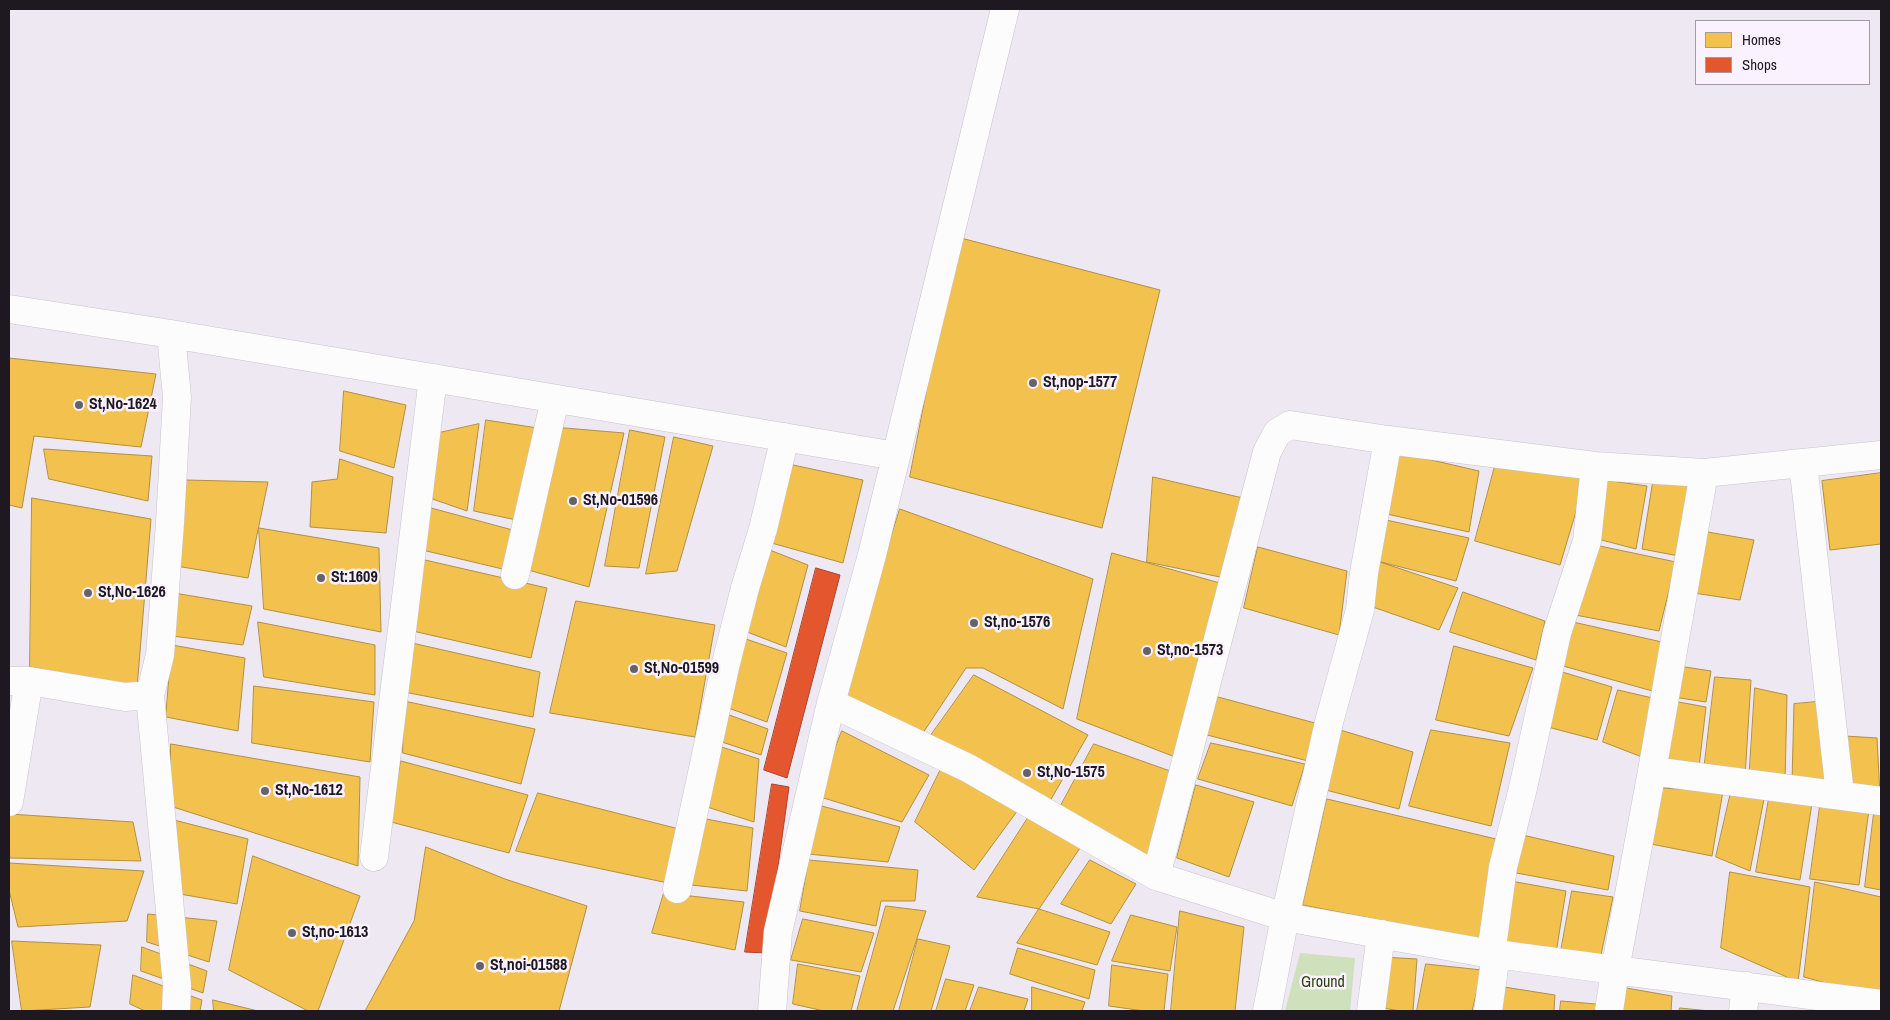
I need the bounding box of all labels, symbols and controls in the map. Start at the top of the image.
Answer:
legend [1695,20,1870,85]
text: Homes [1742,29,1781,50]
text: Shops [1742,54,1777,75]
place label: St,nop-1577 [1043,373,1117,393]
marker: St,nop-1577 [1027,377,1039,389]
place label: St,No-1624 [89,395,157,415]
marker: St,No-1624 [73,399,85,411]
place label: St,No-01596 [583,491,658,511]
marker: St,No-01596 [567,495,579,507]
place label: St:1609 [331,568,378,588]
marker: St:1609 [315,572,327,584]
place label: St,No-1626 [98,583,166,603]
marker: St,No-1626 [82,587,94,599]
place label: St,no-1576 [984,613,1050,633]
marker: St,no-1576 [968,617,980,629]
place label: St,no-1573 [1157,641,1223,661]
marker: St,no-1573 [1141,645,1153,657]
place label: St,No-01599 [644,659,719,679]
marker: St,No-01599 [628,663,640,675]
place label: St,No-1575 [1037,763,1105,783]
marker: St,No-1575 [1021,767,1033,779]
place label: St,No-1612 [275,781,343,801]
marker: St,No-1612 [259,785,271,797]
place label: St,no-1613 [302,923,368,943]
marker: St,no-1613 [286,927,298,939]
place label: St,noi-01588 [490,956,567,976]
marker: St,noi-01588 [474,960,486,972]
park label: Ground [1301,973,1345,993]

